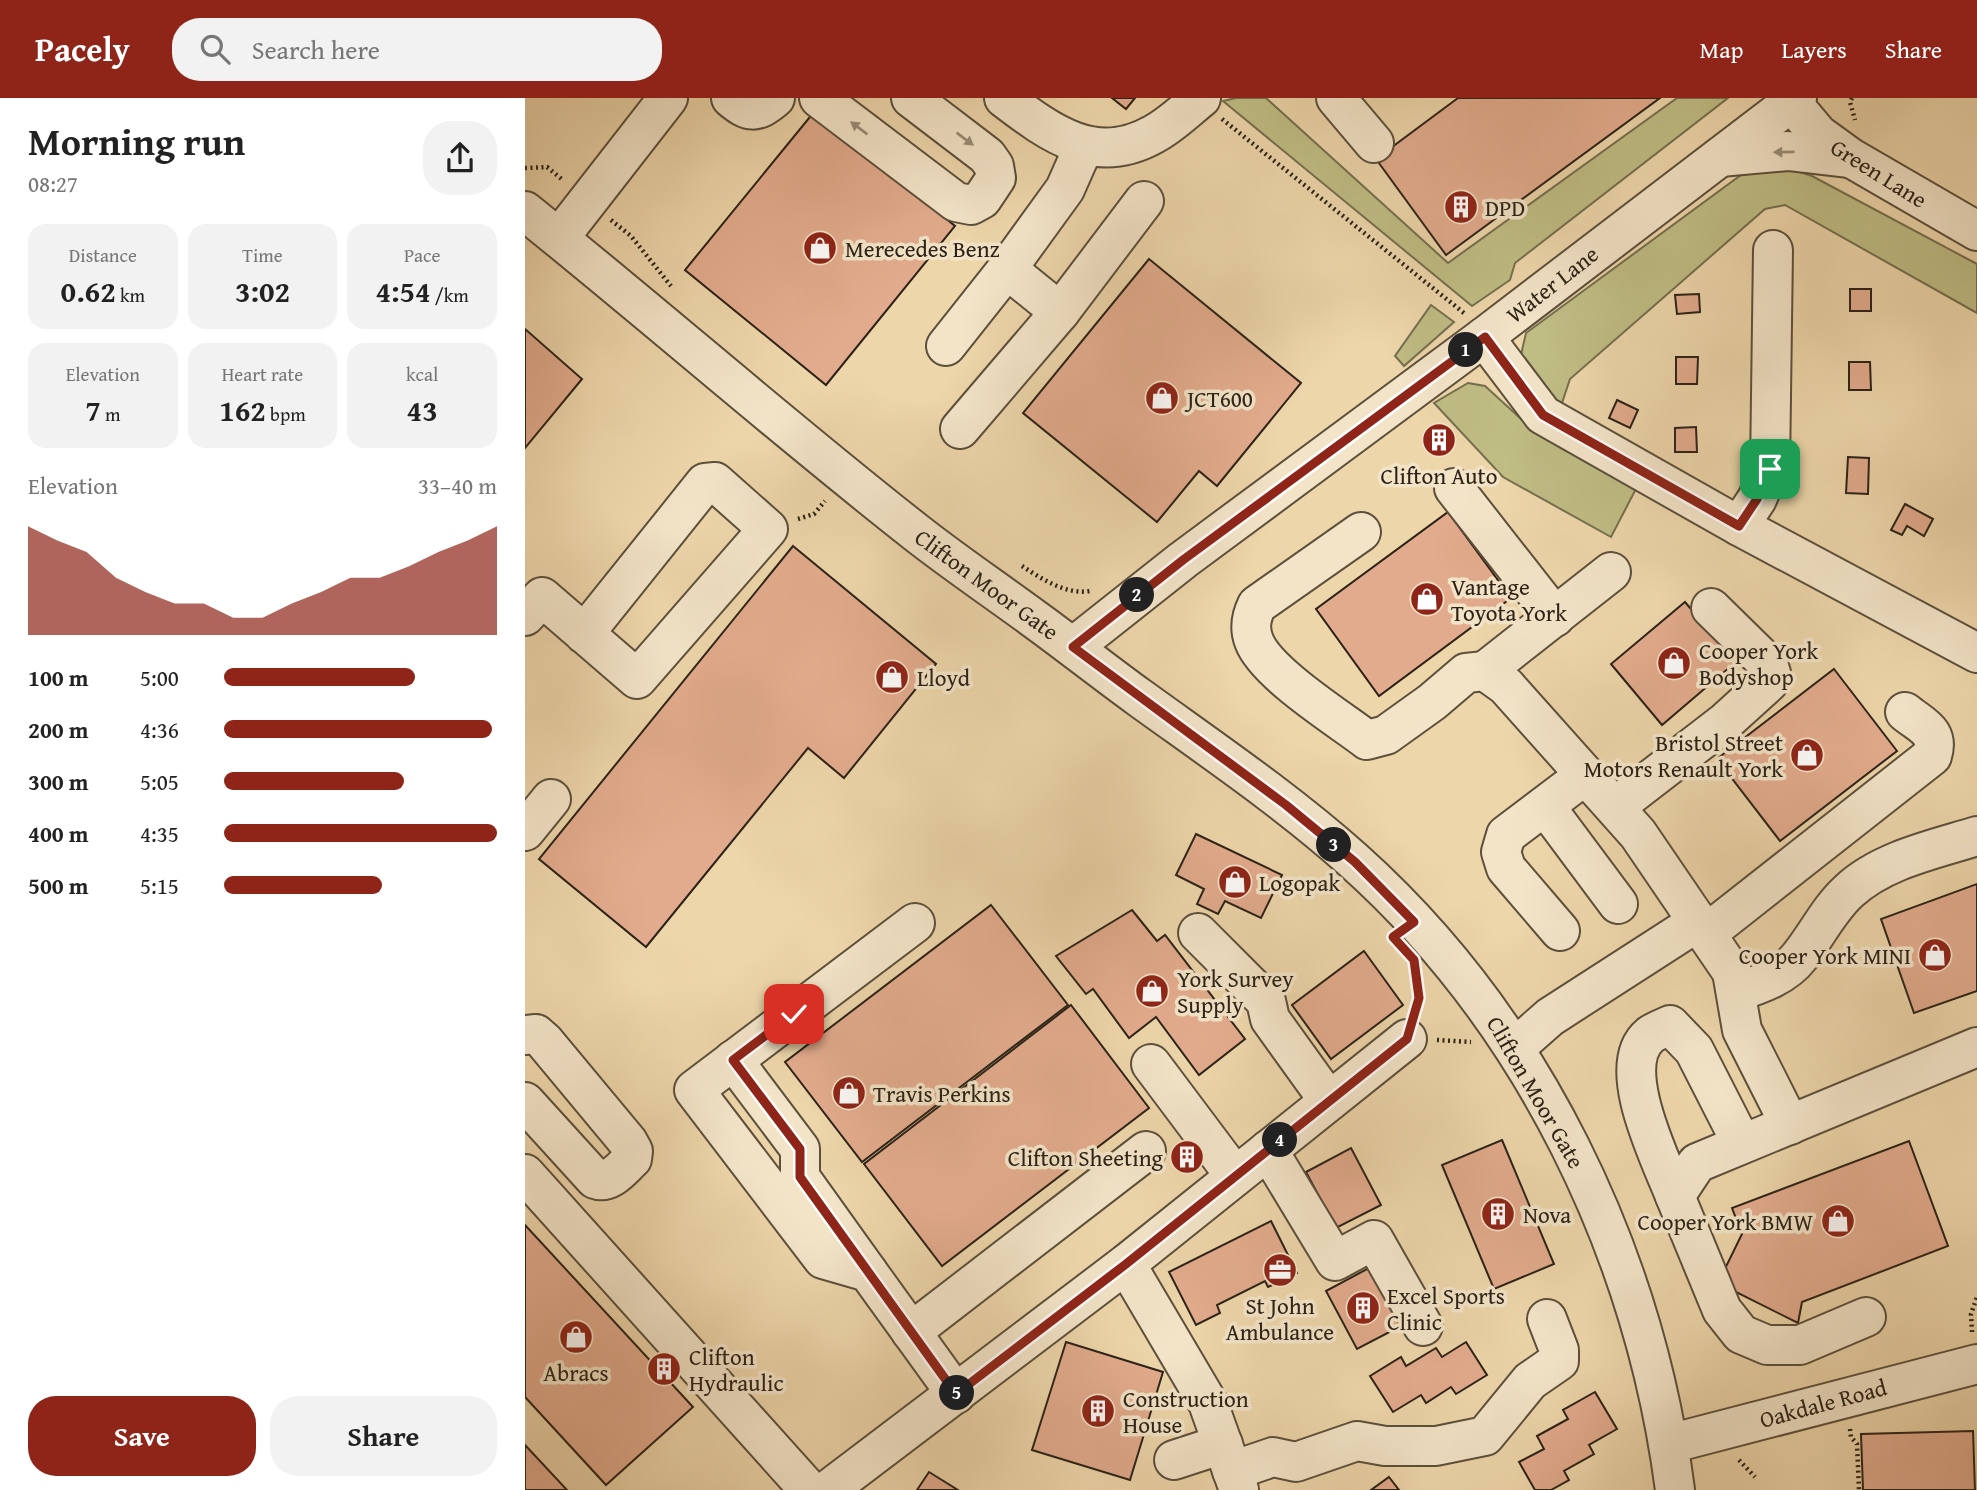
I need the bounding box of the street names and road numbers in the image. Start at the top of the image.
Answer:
street label: Green Lane [1824,130,1934,216]
street label: Water Lane [1499,238,1605,330]
street label: Clifton Moor Gate [908,520,1066,648]
street label: Clifton Moor Gate [1479,1010,1593,1174]
street label: Oakdale Road [1756,1370,1891,1436]

